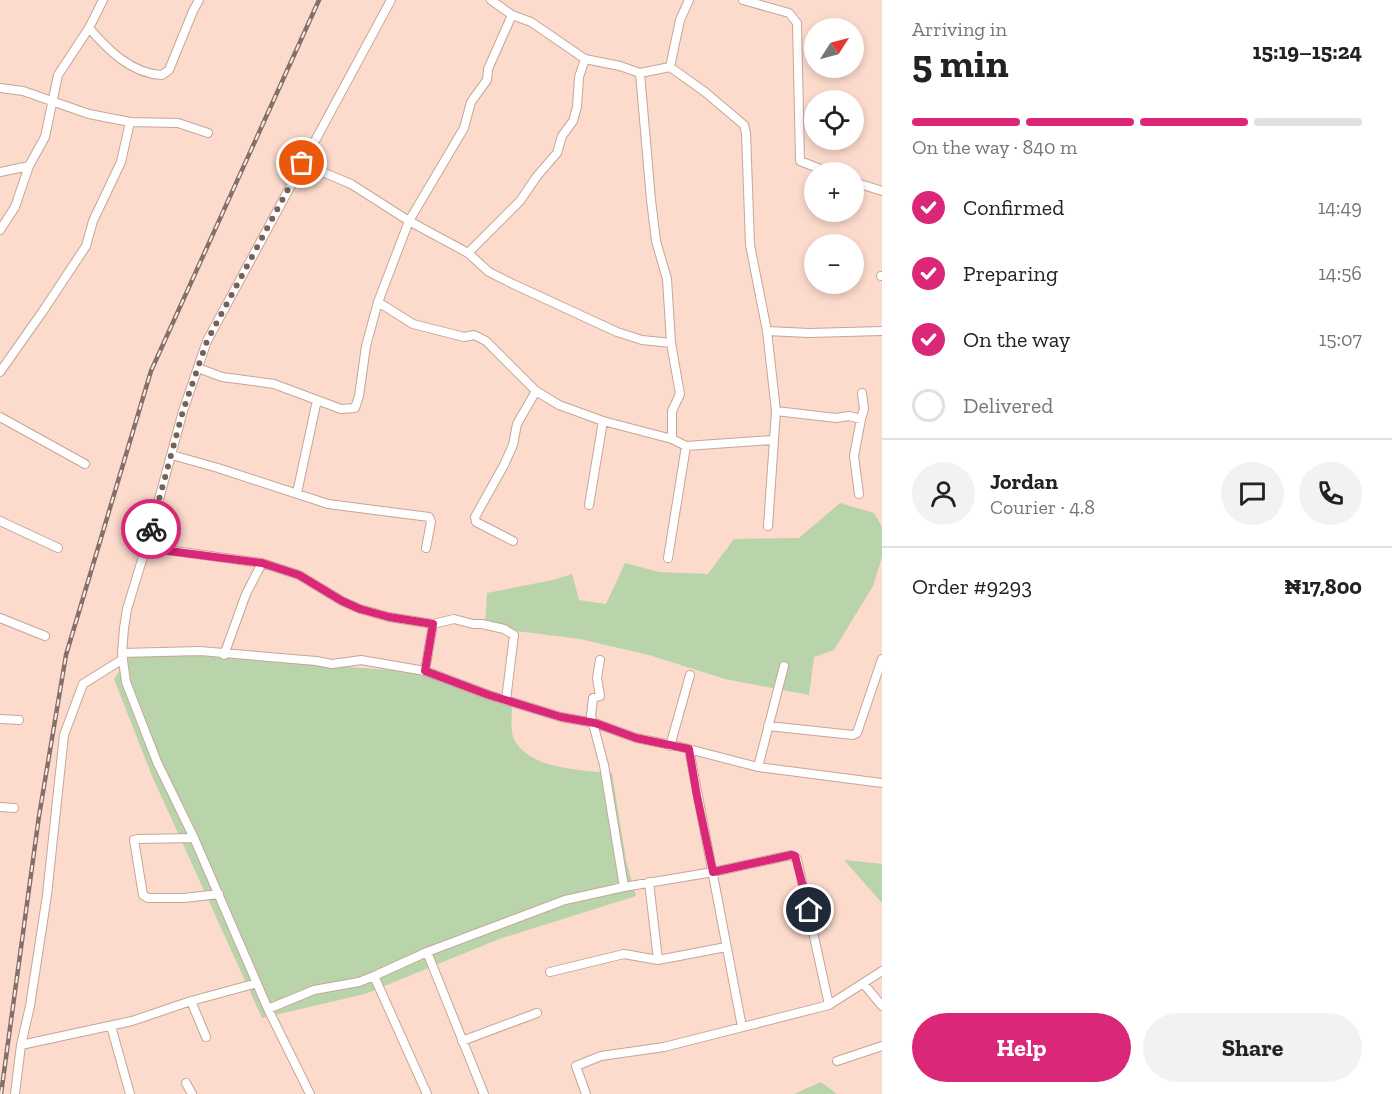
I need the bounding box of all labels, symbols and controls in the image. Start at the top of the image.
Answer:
text: Arriving in [912,17,1007,41]
north arrow [804,18,864,78]
map controls [804,18,864,294]
text: 15:19–15:24 [1253,38,1362,65]
text: 5 min [912,40,1009,87]
button: locate [804,90,864,150]
text: On the way · 840 m [912,135,1077,159]
pin [276,137,327,188]
icon: bag [285,146,318,179]
button: + [804,162,864,222]
icon: check [912,191,945,224]
text: Confirmed [963,194,1064,221]
text: 14:49 [1318,195,1362,219]
button: − [804,234,864,294]
icon: check [912,257,945,290]
text: Preparing [963,260,1058,287]
text: 14:56 [1318,261,1362,285]
icon: check [912,323,945,356]
text: On the way [963,326,1070,353]
text: 15:07 [1319,327,1362,351]
text: Delivered [963,392,1053,419]
button: person [912,462,975,525]
button: chat [1221,462,1284,525]
button: phone [1299,462,1362,525]
text: Jordan [990,468,1058,495]
text: Courier · 4.8 [990,495,1095,519]
courier [121,499,181,559]
icon: bike [135,513,168,546]
text: Order #9293 [912,573,1032,600]
text: ₦17,800 [1284,573,1362,600]
pin [783,884,834,935]
icon: home [792,893,825,926]
button: Help [912,1013,1131,1082]
button: Share [1143,1013,1362,1082]

